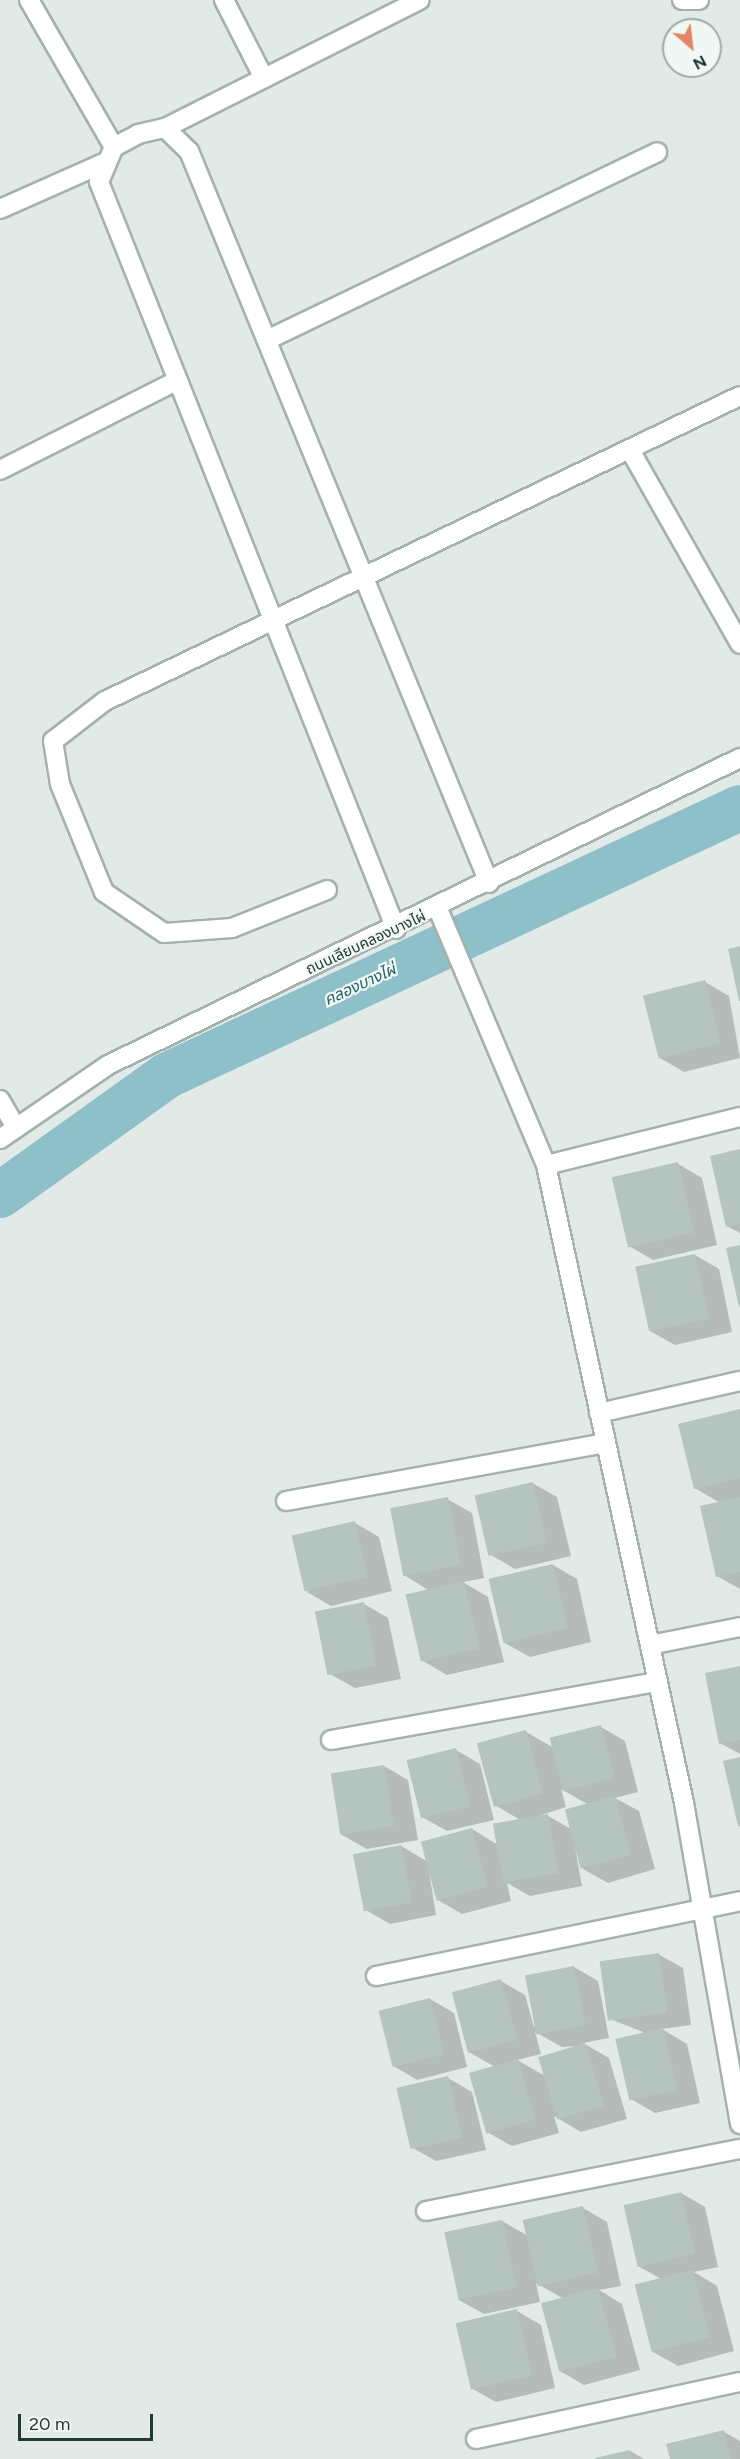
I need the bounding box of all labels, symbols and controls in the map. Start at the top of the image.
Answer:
north arrow [662,18,722,78]
text: N [690,51,710,74]
street label: ถนนเลียบคลองบางไผ่ [303,907,429,979]
water label: คลองบางไผ่ [321,960,399,1010]
scale bar [21,2402,156,2440]
text: 20 m [29,2413,70,2435]

